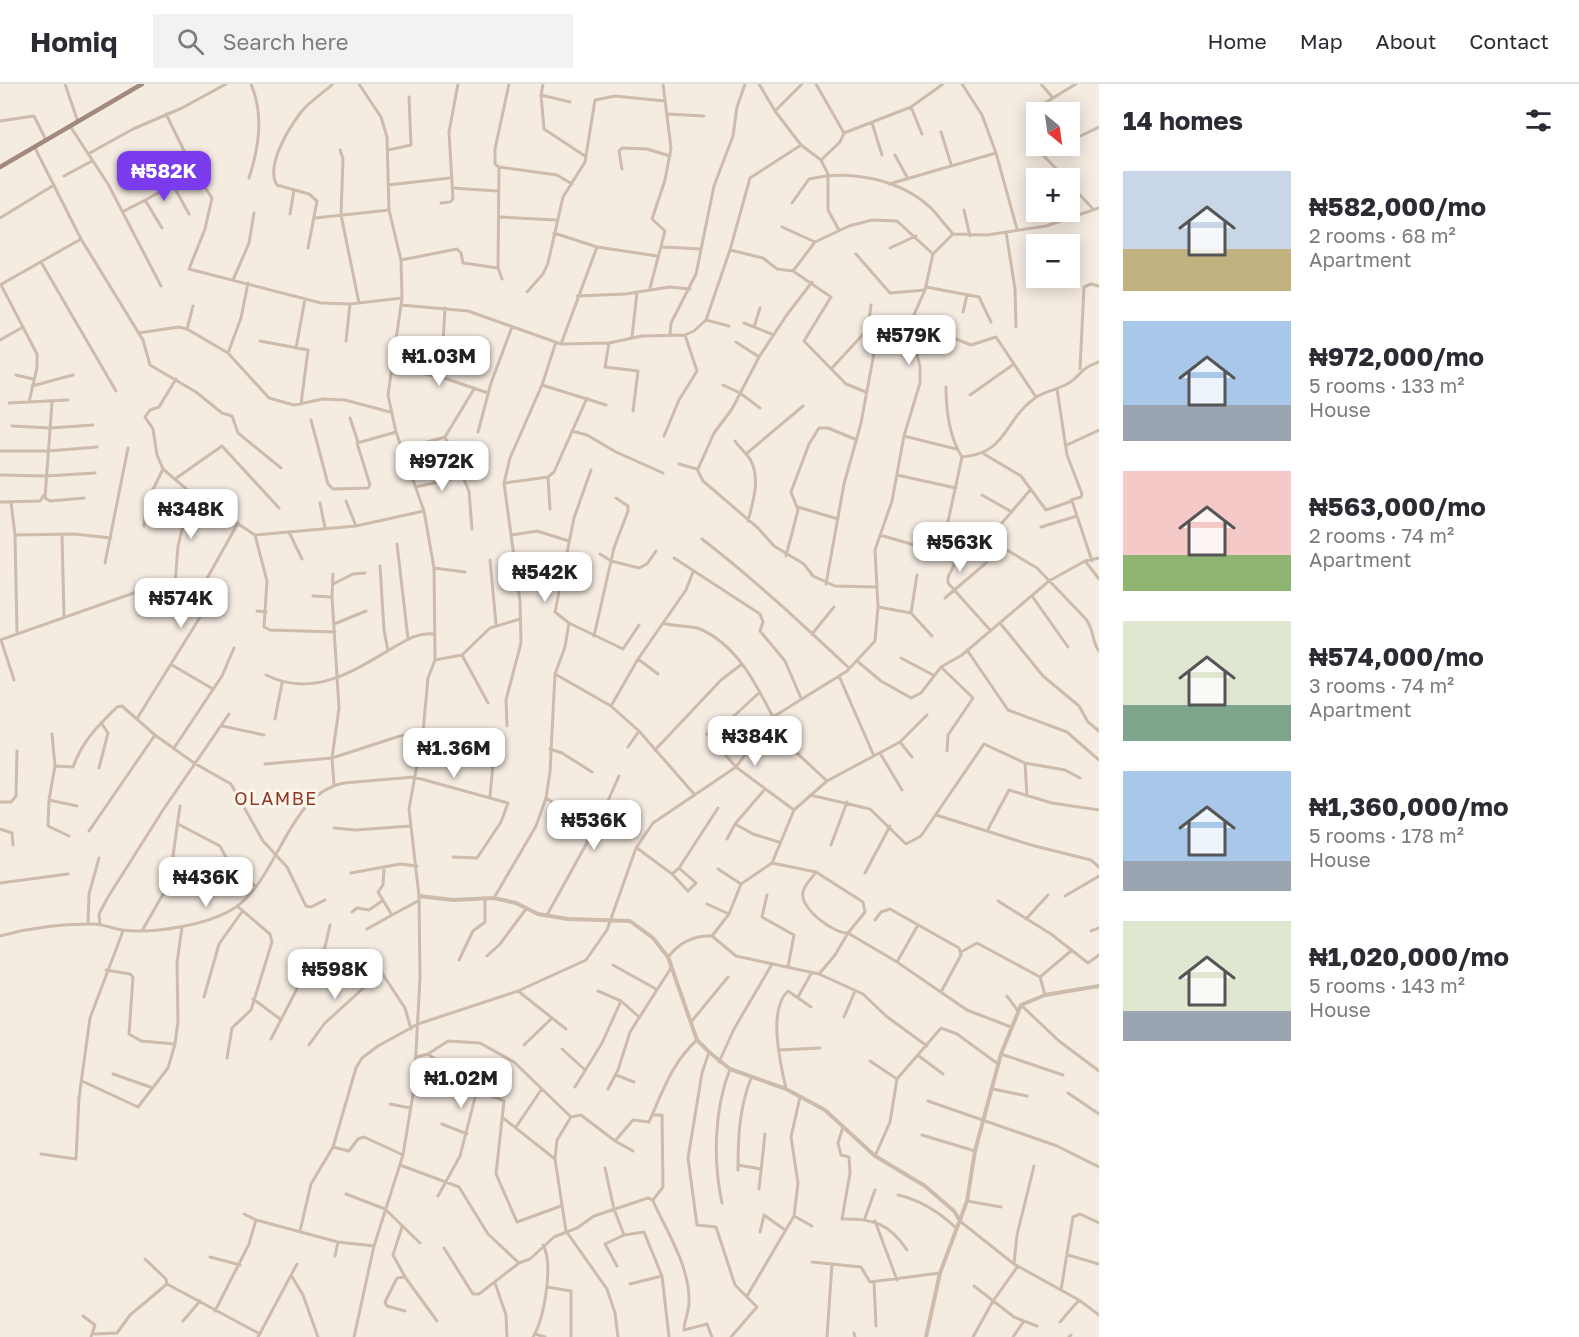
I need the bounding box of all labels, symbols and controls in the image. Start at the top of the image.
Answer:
search box [153,14,573,68]
text: Homiq [30,25,117,58]
icon: search [174,25,207,58]
text: Search here [222,28,349,55]
text: Home [1207,28,1267,54]
text: Map [1300,28,1343,54]
text: About [1376,28,1436,54]
text: Contact [1469,28,1549,54]
north arrow [1026,102,1080,156]
map controls [1026,102,1080,288]
icon: filters [1522,104,1555,137]
text: 14 homes [1123,105,1243,136]
pin: ₦582K [122,151,206,202]
text: ₦582K [131,158,197,182]
button: + [1026,168,1080,222]
text: ₦582,000/mo [1309,191,1486,222]
icon: home [1171,195,1243,267]
text: 2 rooms · 68 m² [1309,223,1456,247]
button: − [1026,234,1080,288]
text: Apartment [1309,247,1412,271]
pin: ₦579K [867,315,951,366]
text: ₦579K [877,322,941,346]
pin: ₦1.03M [390,336,488,387]
text: ₦972,000/mo [1309,341,1484,372]
text: ₦1.03M [402,343,476,367]
icon: home [1171,345,1243,417]
text: 5 rooms · 133 m² [1309,373,1465,397]
text: House [1309,397,1371,421]
pin: ₦972K [400,441,484,492]
text: ₦972K [410,448,474,472]
pin: ₦348K [149,489,233,540]
text: ₦563,000/mo [1309,491,1486,522]
icon: home [1171,495,1243,567]
text: ₦348K [158,496,224,520]
pin: ₦563K [918,522,1002,573]
text: 2 rooms · 74 m² [1309,523,1454,547]
text: ₦563K [927,529,993,553]
text: Apartment [1309,547,1412,571]
pin: ₦542K [503,552,587,603]
text: ₦542K [512,559,578,583]
pin: ₦574K [139,578,223,629]
text: ₦574K [149,585,213,609]
text: ₦574,000/mo [1309,641,1484,672]
icon: home [1171,645,1243,717]
text: 3 rooms · 74 m² [1309,673,1454,697]
text: Apartment [1309,697,1412,721]
pin: ₦384K [713,716,797,767]
text: ₦384K [722,723,788,747]
pin: ₦1.36M [405,728,503,779]
text: ₦1.36M [417,735,491,759]
district label: OLAMBE [234,787,318,809]
text: ₦1,360,000/mo [1309,791,1509,822]
icon: home [1171,795,1243,867]
pin: ₦536K [552,800,636,851]
text: ₦536K [561,807,627,831]
text: 5 rooms · 178 m² [1309,823,1464,847]
text: House [1309,847,1371,871]
pin: ₦436K [164,857,248,908]
text: ₦436K [173,864,239,888]
text: ₦1,020,000/mo [1309,941,1509,972]
icon: home [1171,945,1243,1017]
pin: ₦598K [293,949,377,1000]
text: ₦598K [302,956,368,980]
text: 5 rooms · 143 m² [1309,973,1465,997]
text: House [1309,997,1371,1021]
pin: ₦1.02M [412,1058,510,1109]
text: ₦1.02M [424,1065,498,1089]

